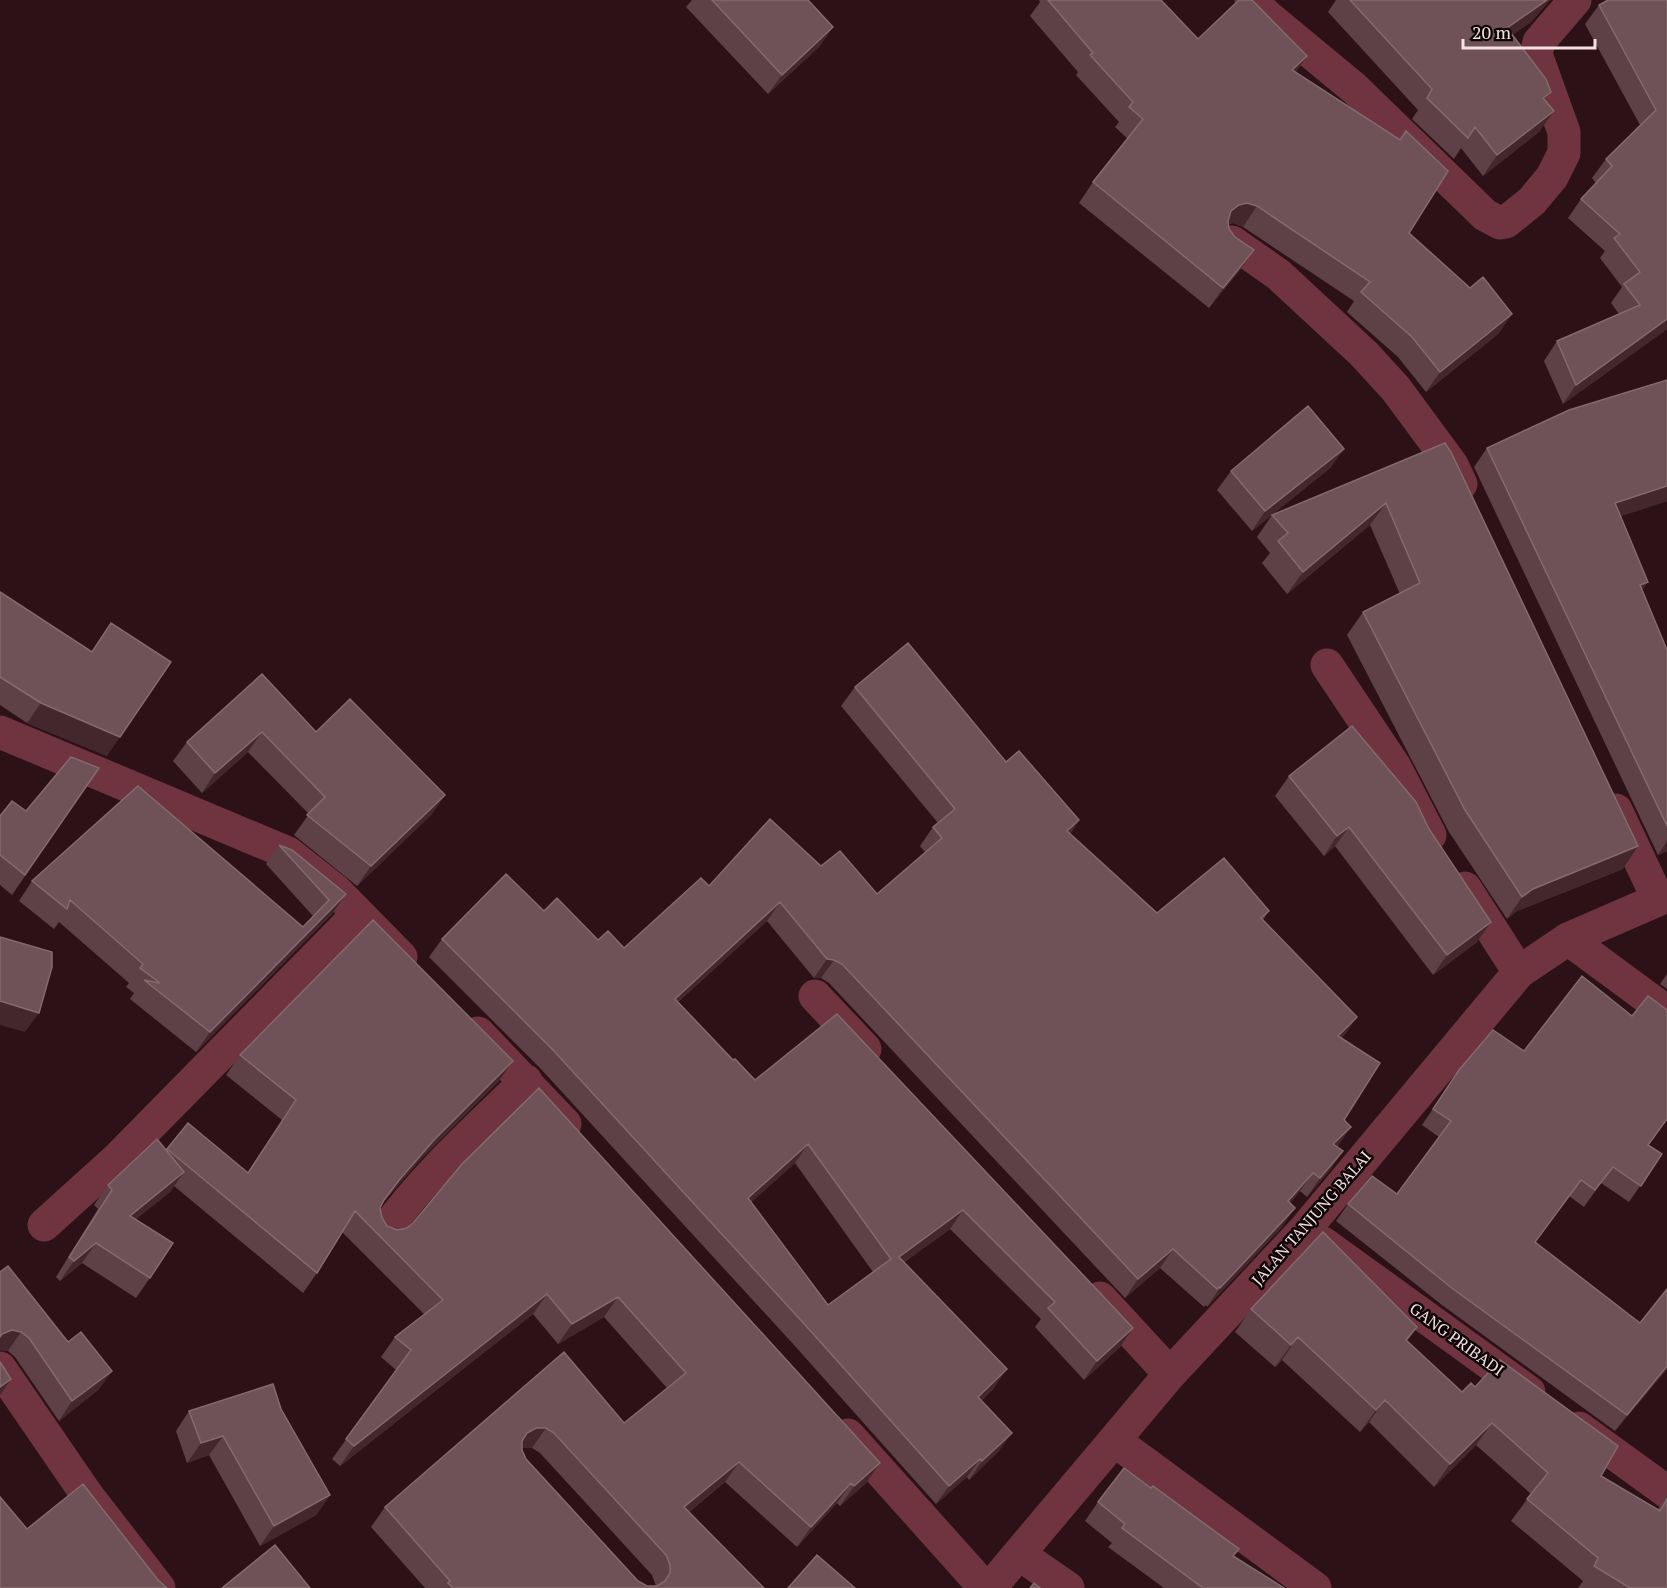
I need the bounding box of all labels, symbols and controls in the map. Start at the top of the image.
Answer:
scale bar [1463,12,1595,50]
text: 20 m [1472,20,1512,44]
street label: JALAN TANJUNG BALAI [1246,1146,1376,1290]
street label: GANG PRIBADI [1405,1297,1509,1381]

